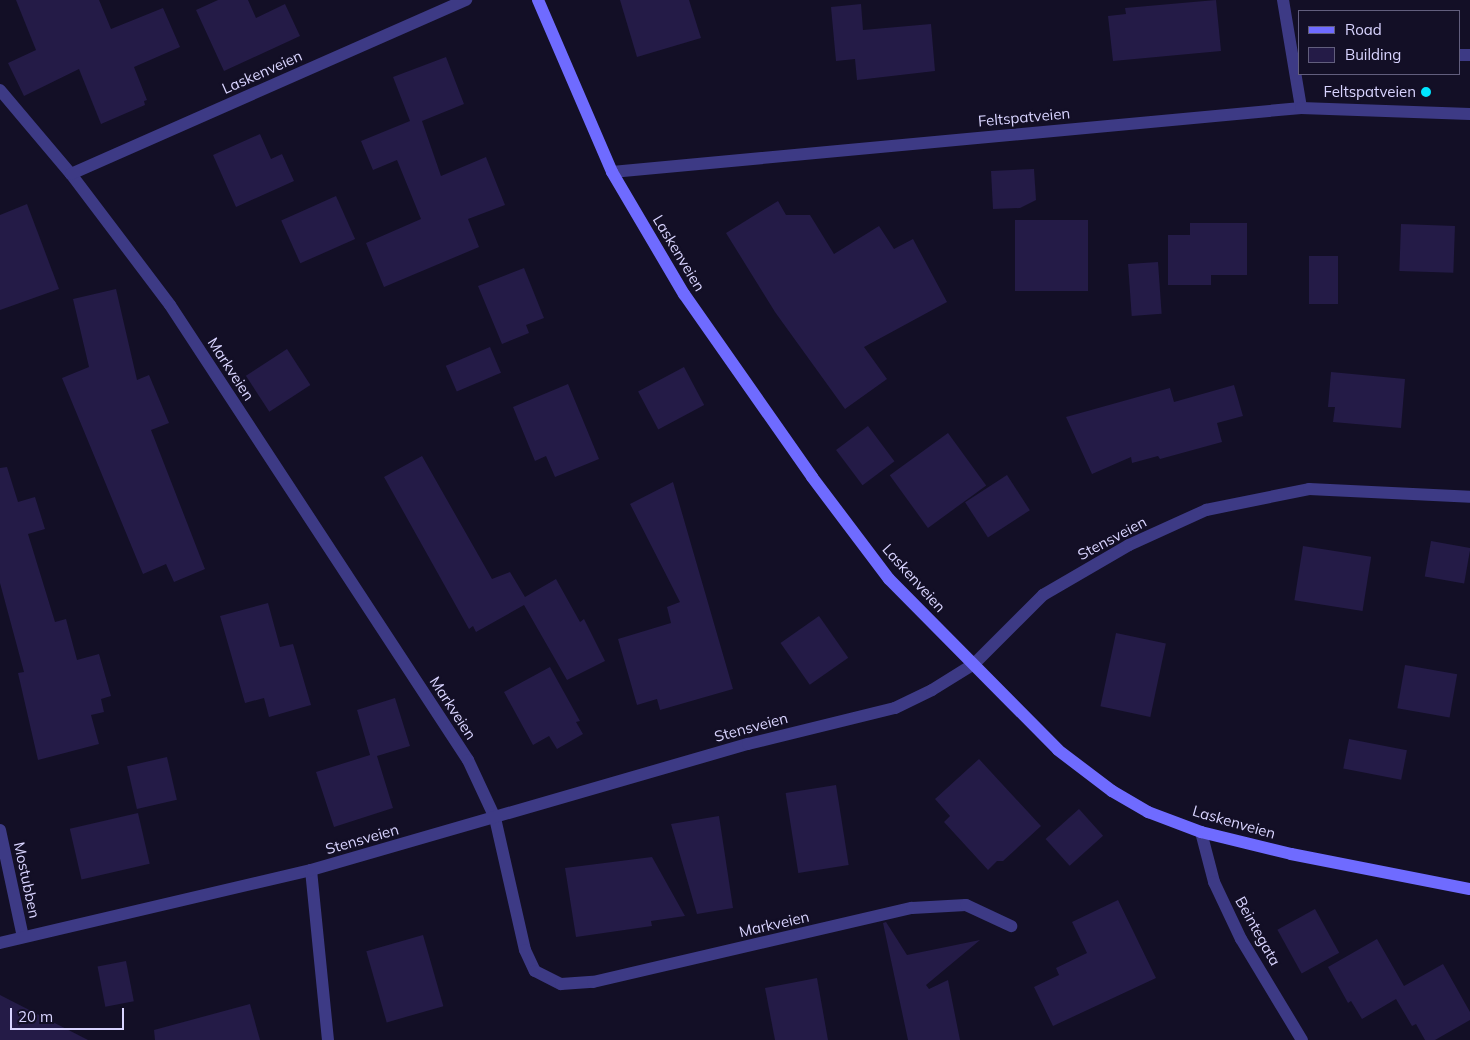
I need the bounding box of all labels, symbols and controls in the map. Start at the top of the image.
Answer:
legend [1298,10,1460,75]
text: Road [1345,20,1382,39]
text: Building [1345,45,1401,64]
street label: Laskenveien [219,46,305,98]
place label: Feltspatveien [1324,83,1416,101]
marker: Feltspatveien [1420,86,1432,98]
street label: Feltspatveien [977,104,1071,130]
street label: Laskenveien [649,212,709,294]
street label: Markveien [204,334,258,404]
street label: Stensveien [1075,512,1149,564]
street label: Laskenveien [879,540,949,616]
street label: Markveien [426,673,480,743]
street label: Stensveien [712,709,790,745]
street label: Laskenveien [1190,802,1278,842]
street label: Stensveien [323,820,401,858]
street label: Mostubben [10,840,44,920]
street label: Beintegata [1232,893,1284,969]
street label: Markveien [737,907,811,941]
scale bar [12,998,126,1030]
text: 20 m [18,1007,53,1026]

